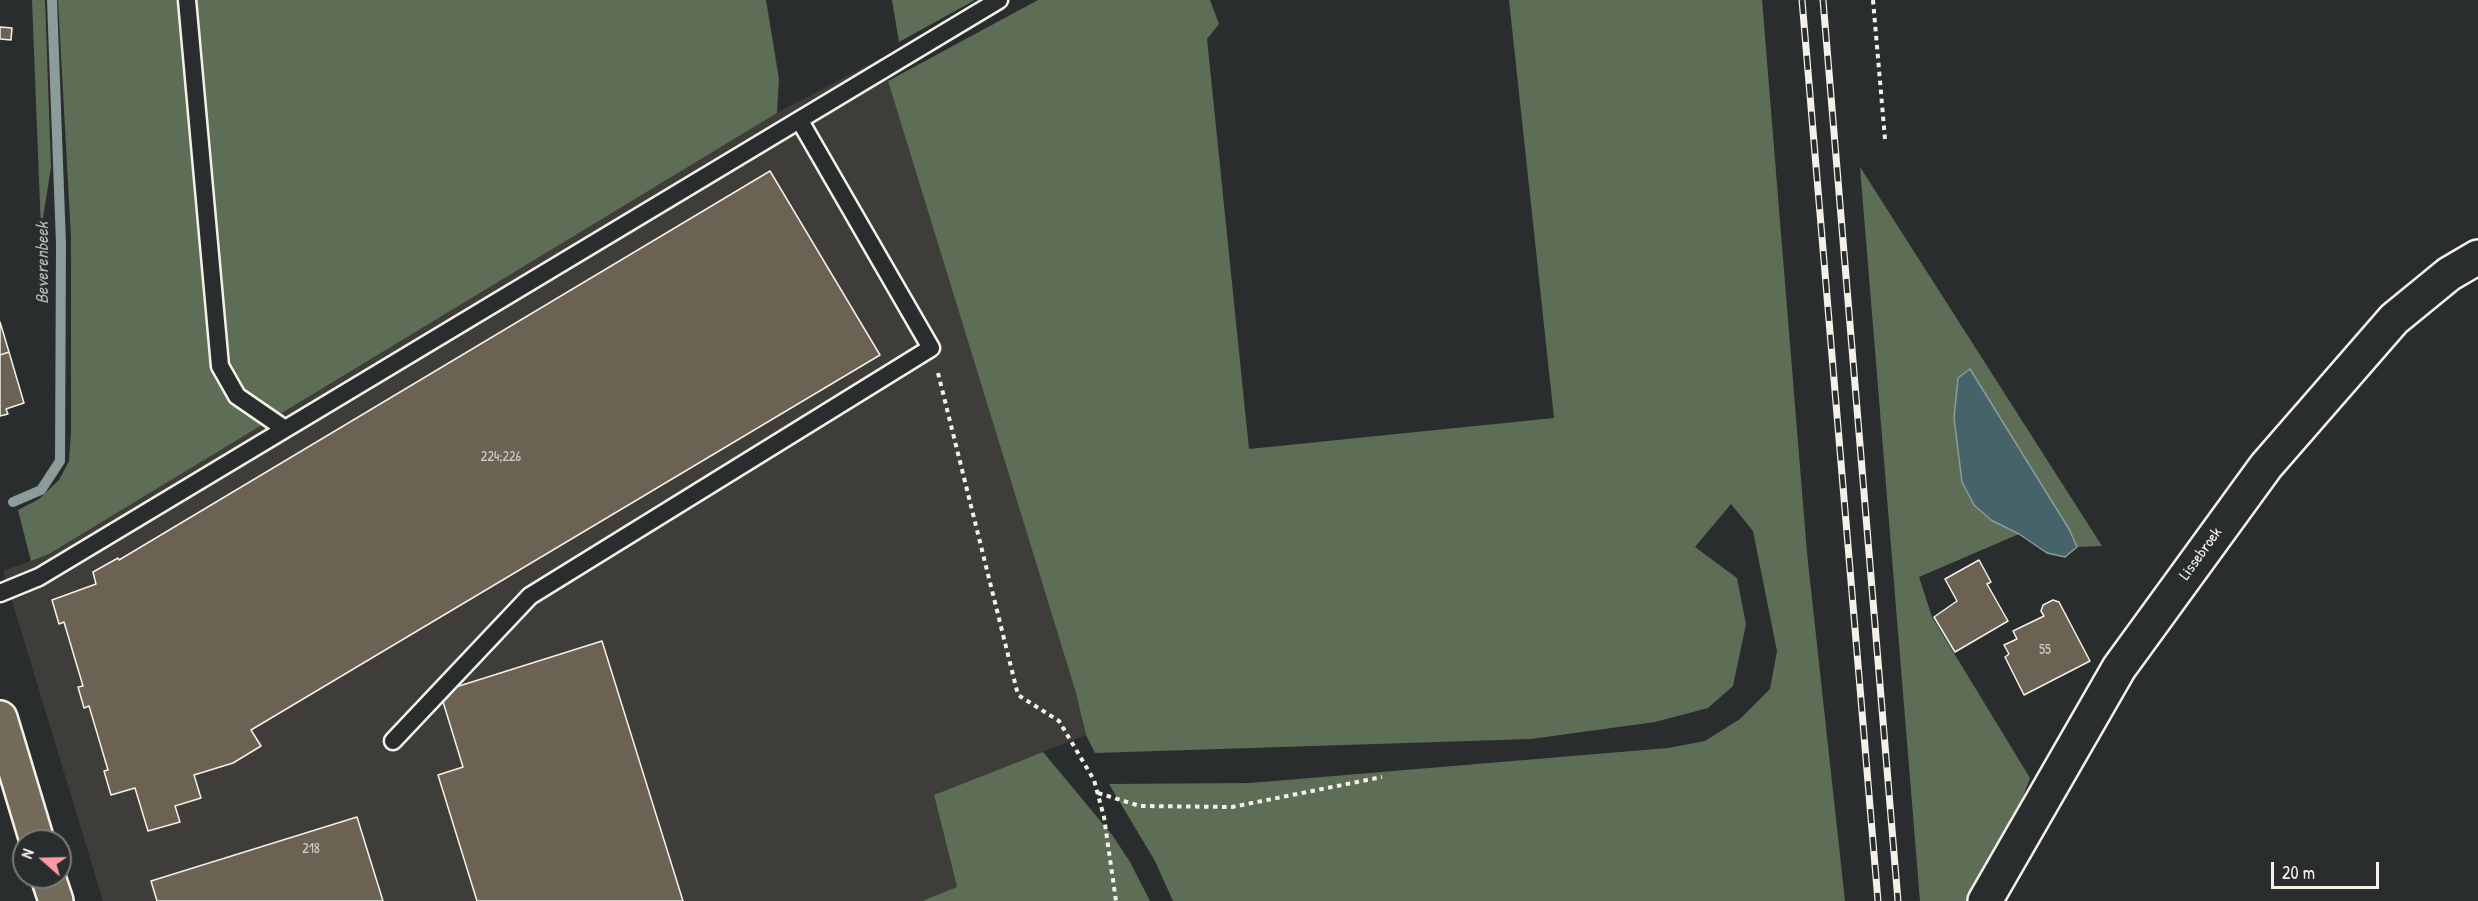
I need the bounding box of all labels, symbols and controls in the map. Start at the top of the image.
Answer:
water label: Beverenbeek [32,222,54,304]
house number: 224;226 [481,449,521,465]
street label: Lissebroek [2175,524,2227,584]
house number: 55 [2039,642,2051,658]
north arrow [12,829,72,889]
house number: 218 [302,841,320,857]
text: N [15,846,39,861]
scale bar [2274,850,2382,888]
text: 20 m [2282,860,2315,885]

